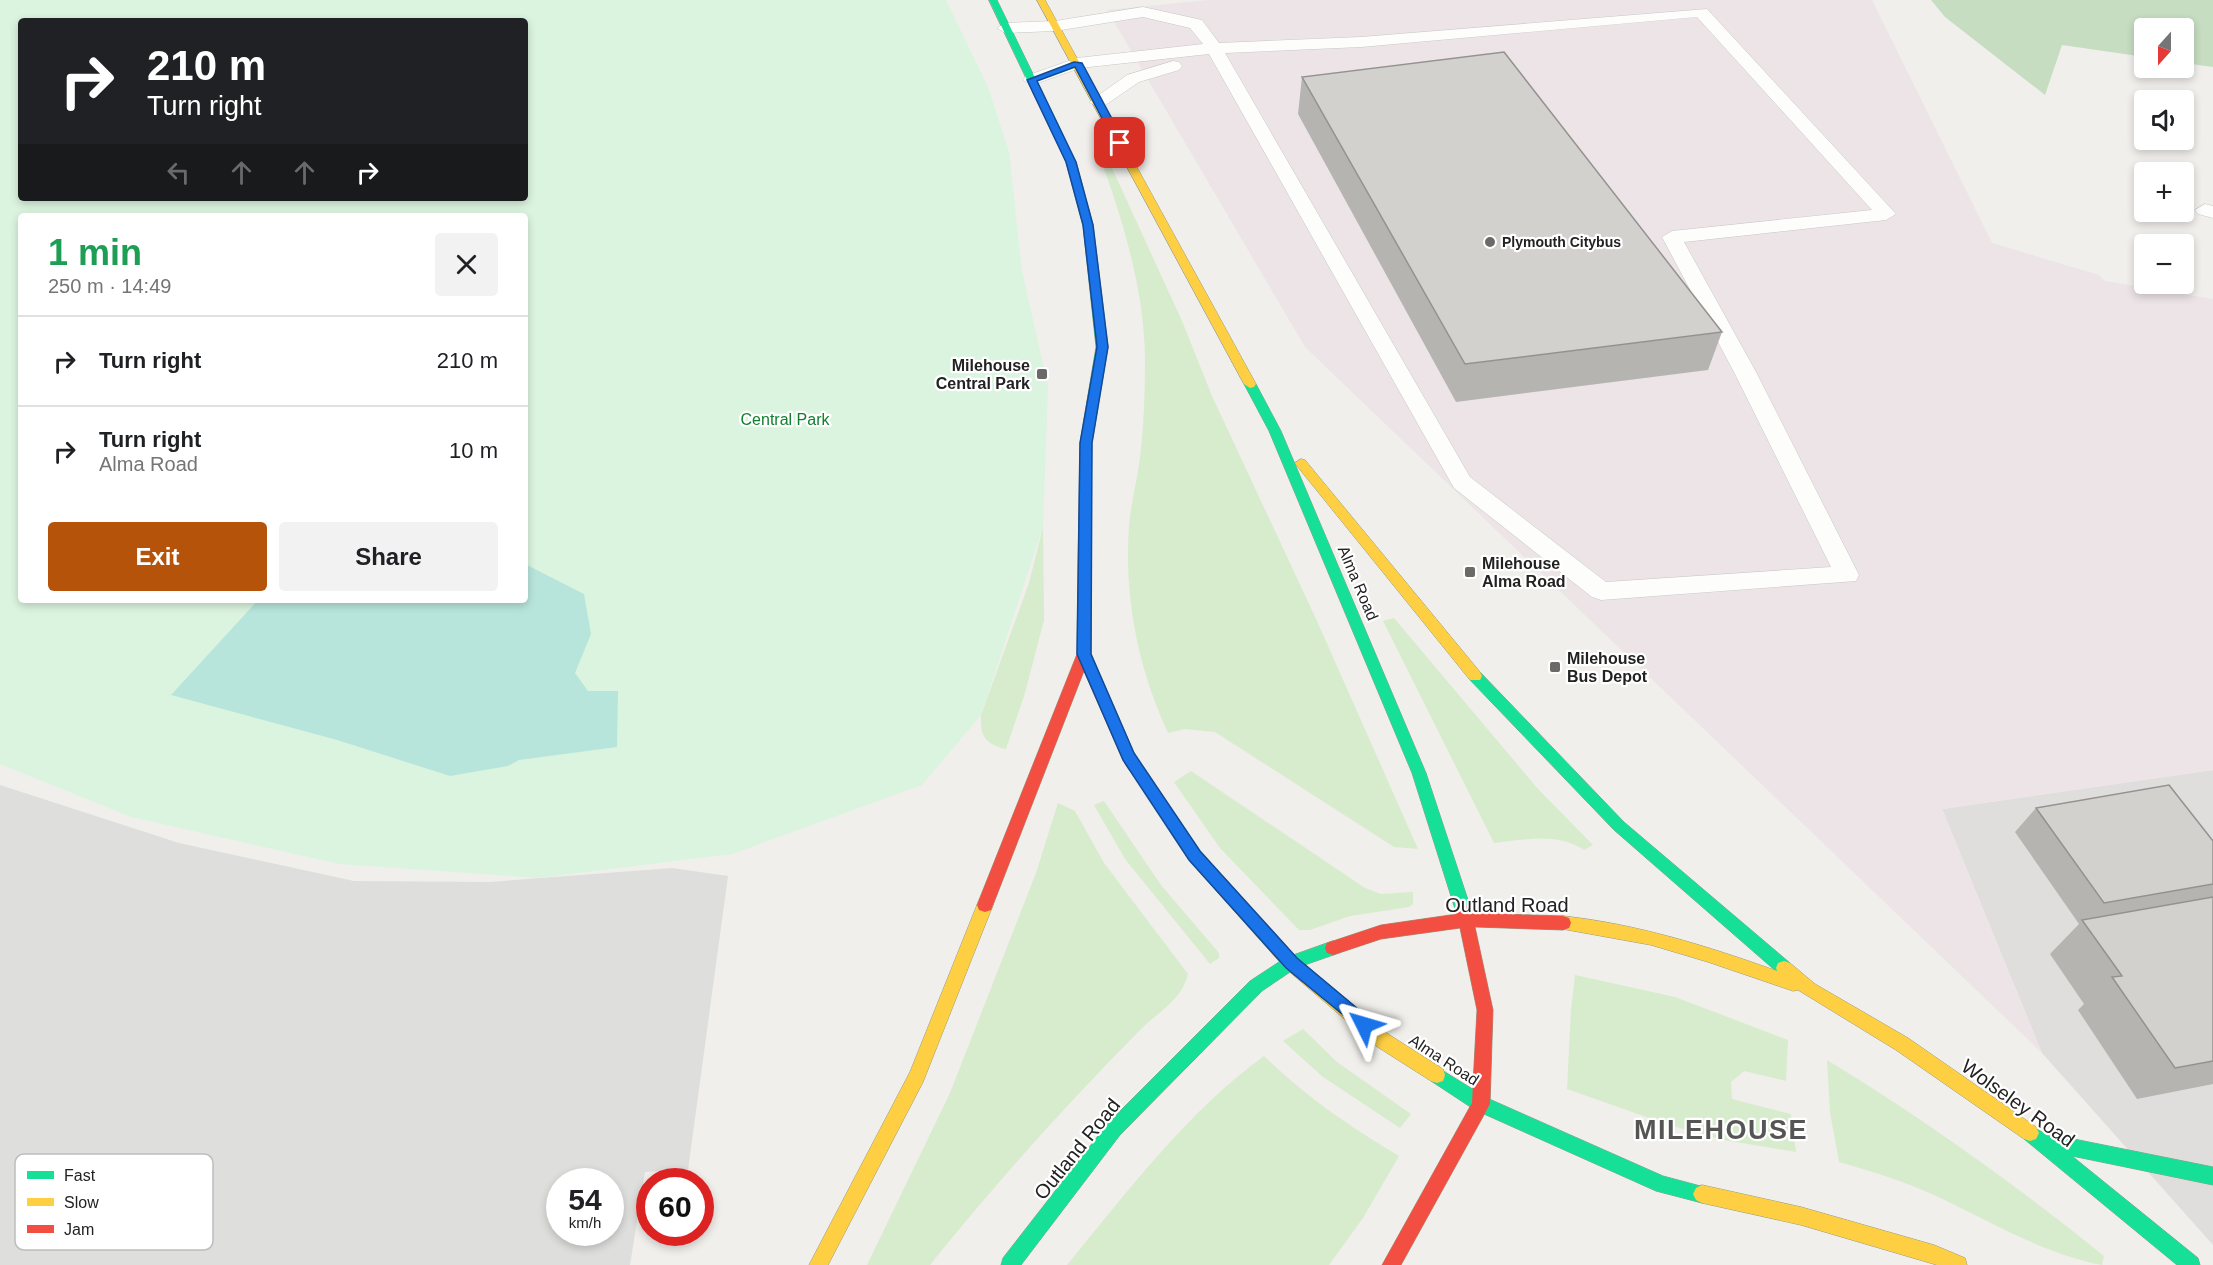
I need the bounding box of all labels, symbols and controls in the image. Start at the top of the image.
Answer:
north arrow [2134,18,2194,78]
map controls [2134,18,2194,294]
icon: right [48,42,126,120]
text: 210 m [147,42,266,89]
button: sound [2134,90,2194,150]
text: Turn right [147,91,262,121]
pin [1094,117,1145,168]
icon: arrive [1103,126,1136,159]
icon: left [162,156,195,189]
icon: ahead [225,156,258,189]
icon: ahead [288,156,321,189]
icon: right [351,156,384,189]
button: + [2134,162,2194,222]
text: 1 min [48,232,142,273]
button: close [435,233,498,296]
place label: Plymouth Citybus [1502,234,1621,250]
button: − [2134,234,2194,294]
marker: Plymouth Citybus [1483,235,1497,249]
text: 250 m · 14:49 [48,275,171,297]
icon: right [48,345,81,378]
text: Turn right [99,348,201,373]
text: 210 m [437,348,498,373]
place label: Milehouse Central Park [936,357,1030,392]
marker: Milehouse Central Park [1035,367,1049,381]
park label: Central Park [741,411,830,428]
text: Turn right [99,427,201,452]
icon: right [48,435,81,468]
text: 10 m [449,438,498,463]
text: Alma Road [99,453,198,475]
button: Exit [48,522,267,591]
button: Share [279,522,498,591]
street label: Alma Road [1335,543,1381,623]
place label: Milehouse Alma Road [1482,555,1566,590]
marker: Milehouse Alma Road [1463,565,1477,579]
place label: Milehouse Bus Depot [1567,650,1648,685]
marker: Milehouse Bus Depot [1548,660,1562,674]
street label: Outland Road [1445,894,1569,916]
position arrow [1332,993,1396,1057]
street label: Alma Road [1406,1031,1482,1089]
street label: Wolseley Road [1957,1055,2079,1151]
street label: Outland Road [1030,1094,1124,1204]
district label: MILEHOUSE [1634,1115,1808,1145]
legend [15,1154,213,1250]
text: Fast [64,1167,96,1184]
speed limit sign: 60 [636,1168,714,1246]
text: 54 [568,1183,602,1216]
text: Slow [64,1194,99,1211]
text: km/h [569,1214,601,1231]
text: Jam [64,1221,94,1238]

